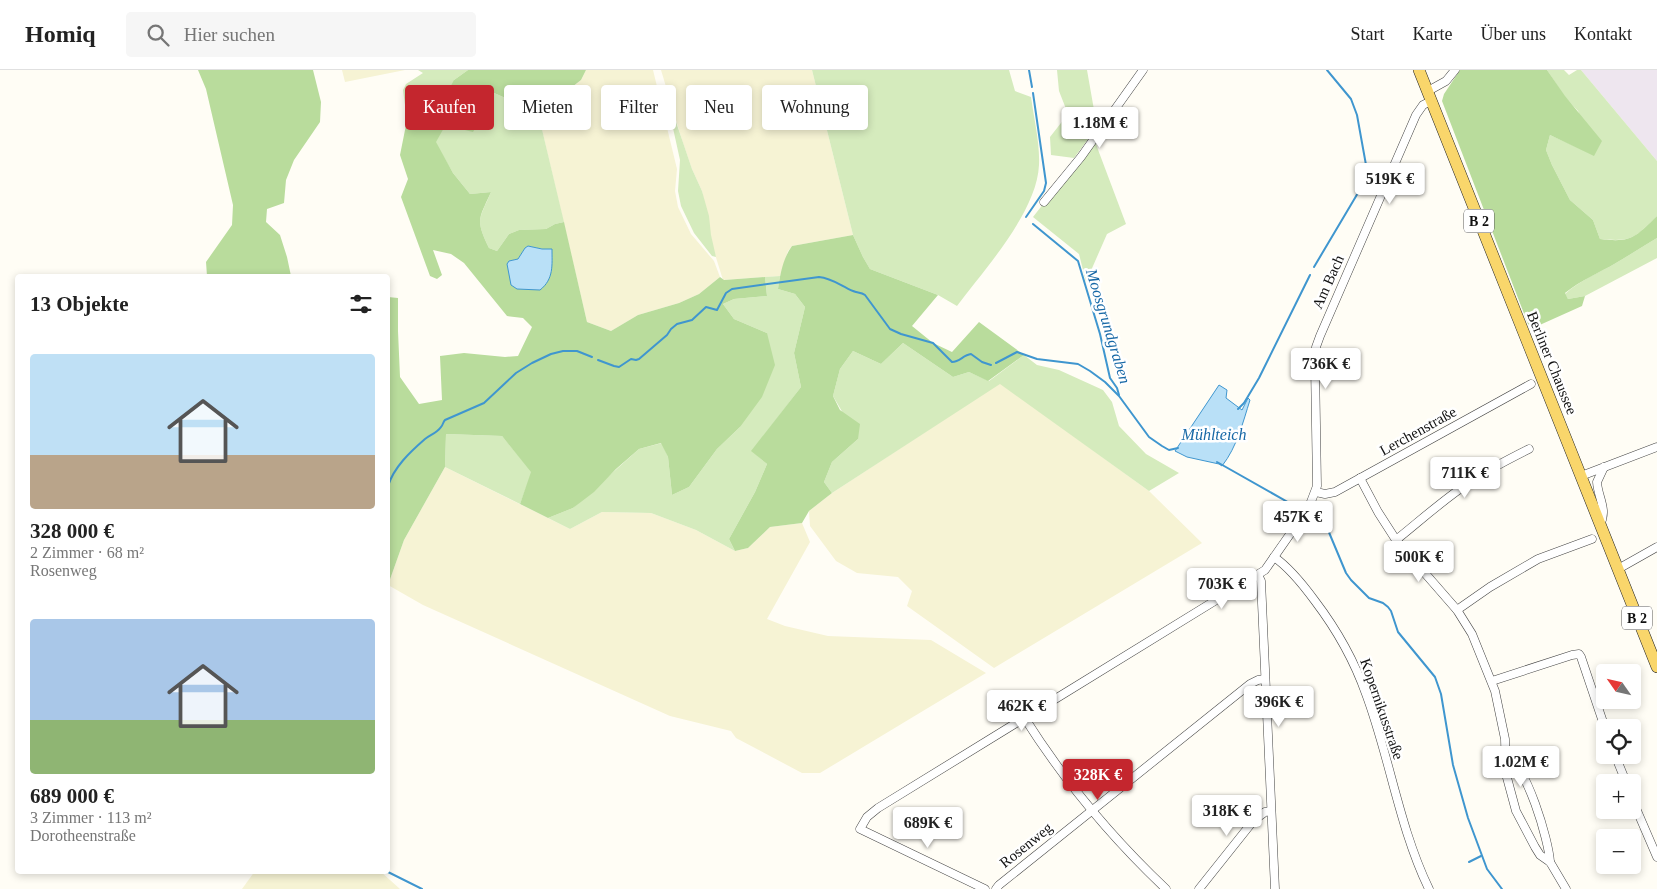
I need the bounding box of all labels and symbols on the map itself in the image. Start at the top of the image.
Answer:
pin: 1.18M € [1054,106,1146,149]
pin: 519K € [1349,162,1431,205]
road number: B 2 [1464,210,1494,232]
street label: Am Bach [1309,252,1347,311]
water label: Moosgrundgraben [1082,266,1134,386]
street label: Berliner Chaussee [1524,309,1580,417]
pin: 736K € [1285,348,1367,390]
street label: Lerchenstraße [1377,403,1459,459]
water label: Mühlteich [1181,426,1246,443]
pin: 711K € [1424,456,1506,499]
pin: 457K € [1257,500,1339,543]
pin: 500K € [1378,540,1460,583]
pin: 703K € [1181,568,1263,610]
road number: B 2 [1622,606,1652,630]
street label: Kopernikusstraße [1357,656,1407,762]
north arrow [1596,664,1641,709]
pin: 396K € [1238,686,1320,728]
pin: 462K € [981,690,1063,732]
pin: 1.02M € [1475,746,1567,788]
pin: 328K € [1057,758,1139,801]
pin: 318K € [1186,794,1268,837]
pin: 689K € [887,806,969,849]
street label: Rosenweg [997,819,1056,871]

